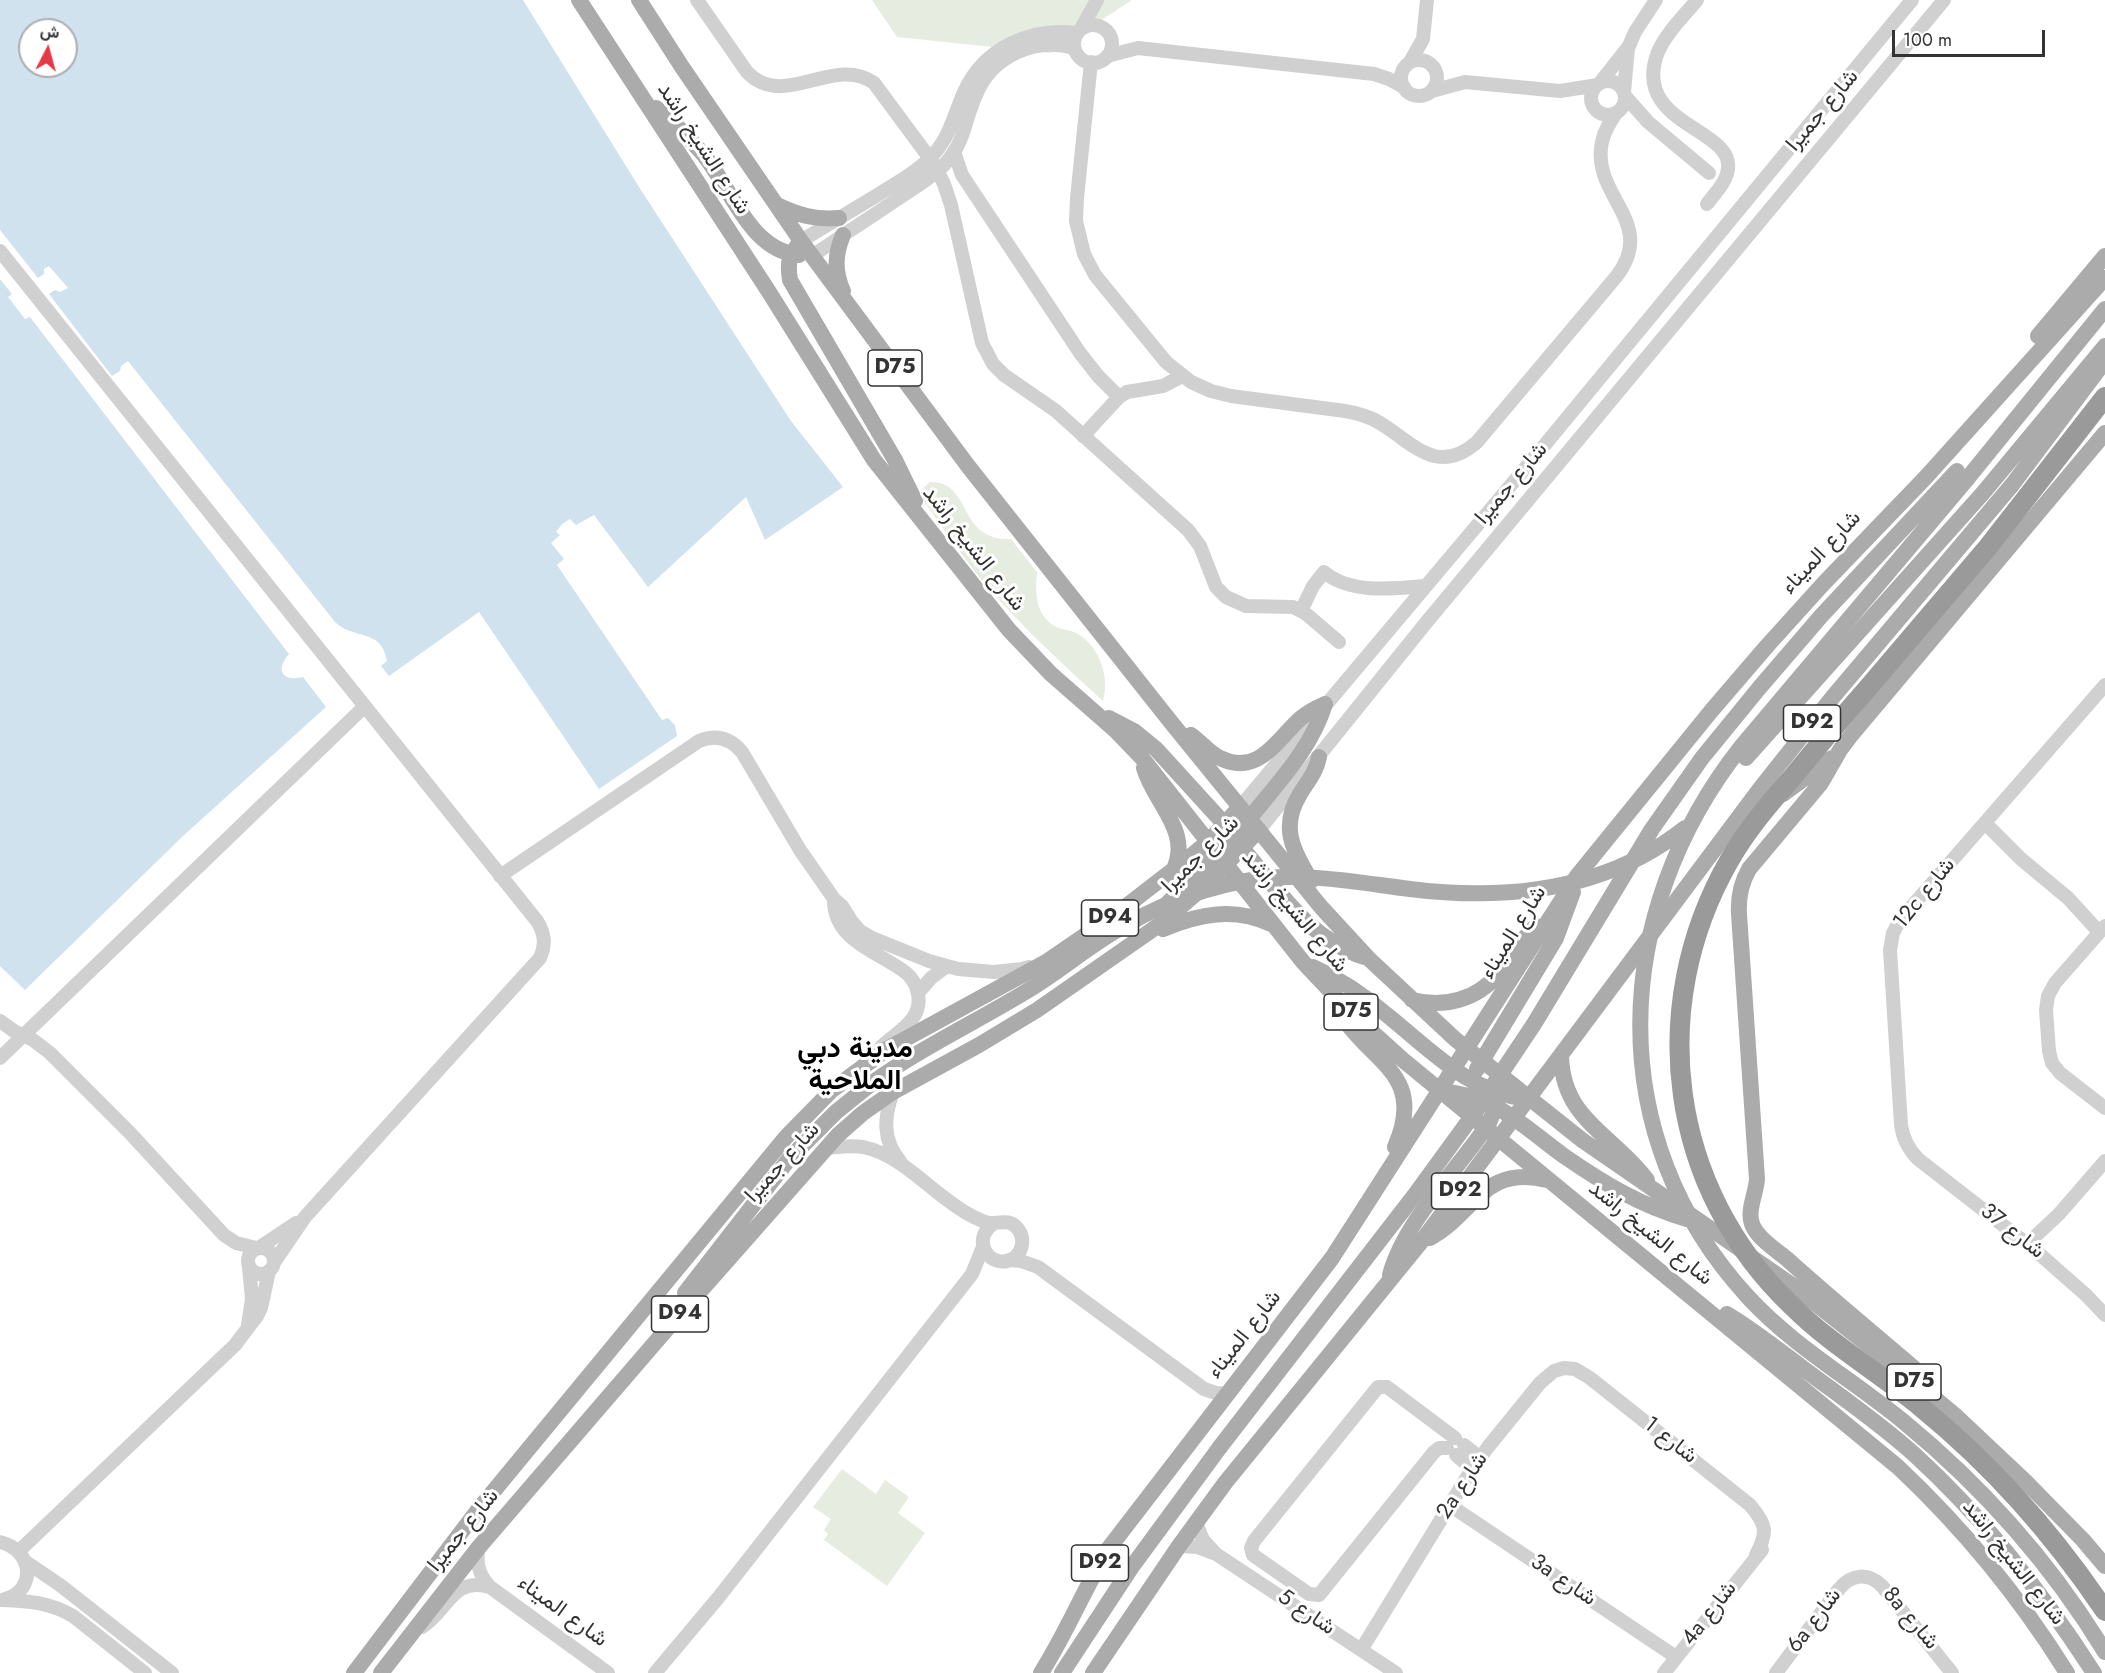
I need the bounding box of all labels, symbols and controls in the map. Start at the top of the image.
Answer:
north arrow [18,18,78,78]
scale bar [1895,18,2048,56]
text: ش [39,19,60,44]
text: 100 m [1903,27,1952,53]
street label: شارع جميرا [1781,65,1865,157]
street label: شارع الشيخ راشد [651,78,755,220]
road number: D75 [868,350,922,386]
street label: شارع جميرا [1470,438,1554,530]
street label: شارع الشيخ راشد [916,481,1030,617]
street label: شارع الميناء [1777,506,1867,600]
road number: D92 [1784,705,1840,741]
street label: شارع جميرا [1157,811,1245,899]
street label: شارع الشيخ راشد [1235,845,1353,979]
street label: 12c شارع [1888,853,1962,935]
street label: شارع الميناء [1475,882,1553,984]
road number: D94 [1082,900,1138,936]
road number: D75 [1324,994,1378,1030]
district label: مدينة دبي الملاحية [797,1033,913,1099]
street label: شارع جميرا [740,1117,826,1209]
road number: D92 [1432,1173,1488,1209]
street label: شارع الشيخ راشد [1583,1176,1717,1292]
street label: شارع 37 [1975,1199,2049,1265]
street label: شارع الميناء [1202,1286,1288,1384]
road number: D94 [652,1296,708,1332]
road number: D75 [1887,1364,1941,1400]
street label: شارع 1 [1638,1412,1702,1470]
street label: 2a شارع [1432,1448,1494,1524]
street label: شارع جميرا [423,1484,505,1578]
street label: شارع الشيخ راشد [1956,1495,2070,1631]
road number: D92 [1072,1545,1128,1581]
street label: 3a شارع [1525,1550,1601,1612]
street label: شارع الميناء [512,1570,612,1654]
street label: 4a شارع [1677,1577,1743,1651]
street label: 8a شارع [1876,1582,1944,1656]
street label: 6a شارع [1782,1583,1848,1659]
street label: شارع 5 [1272,1584,1340,1642]

